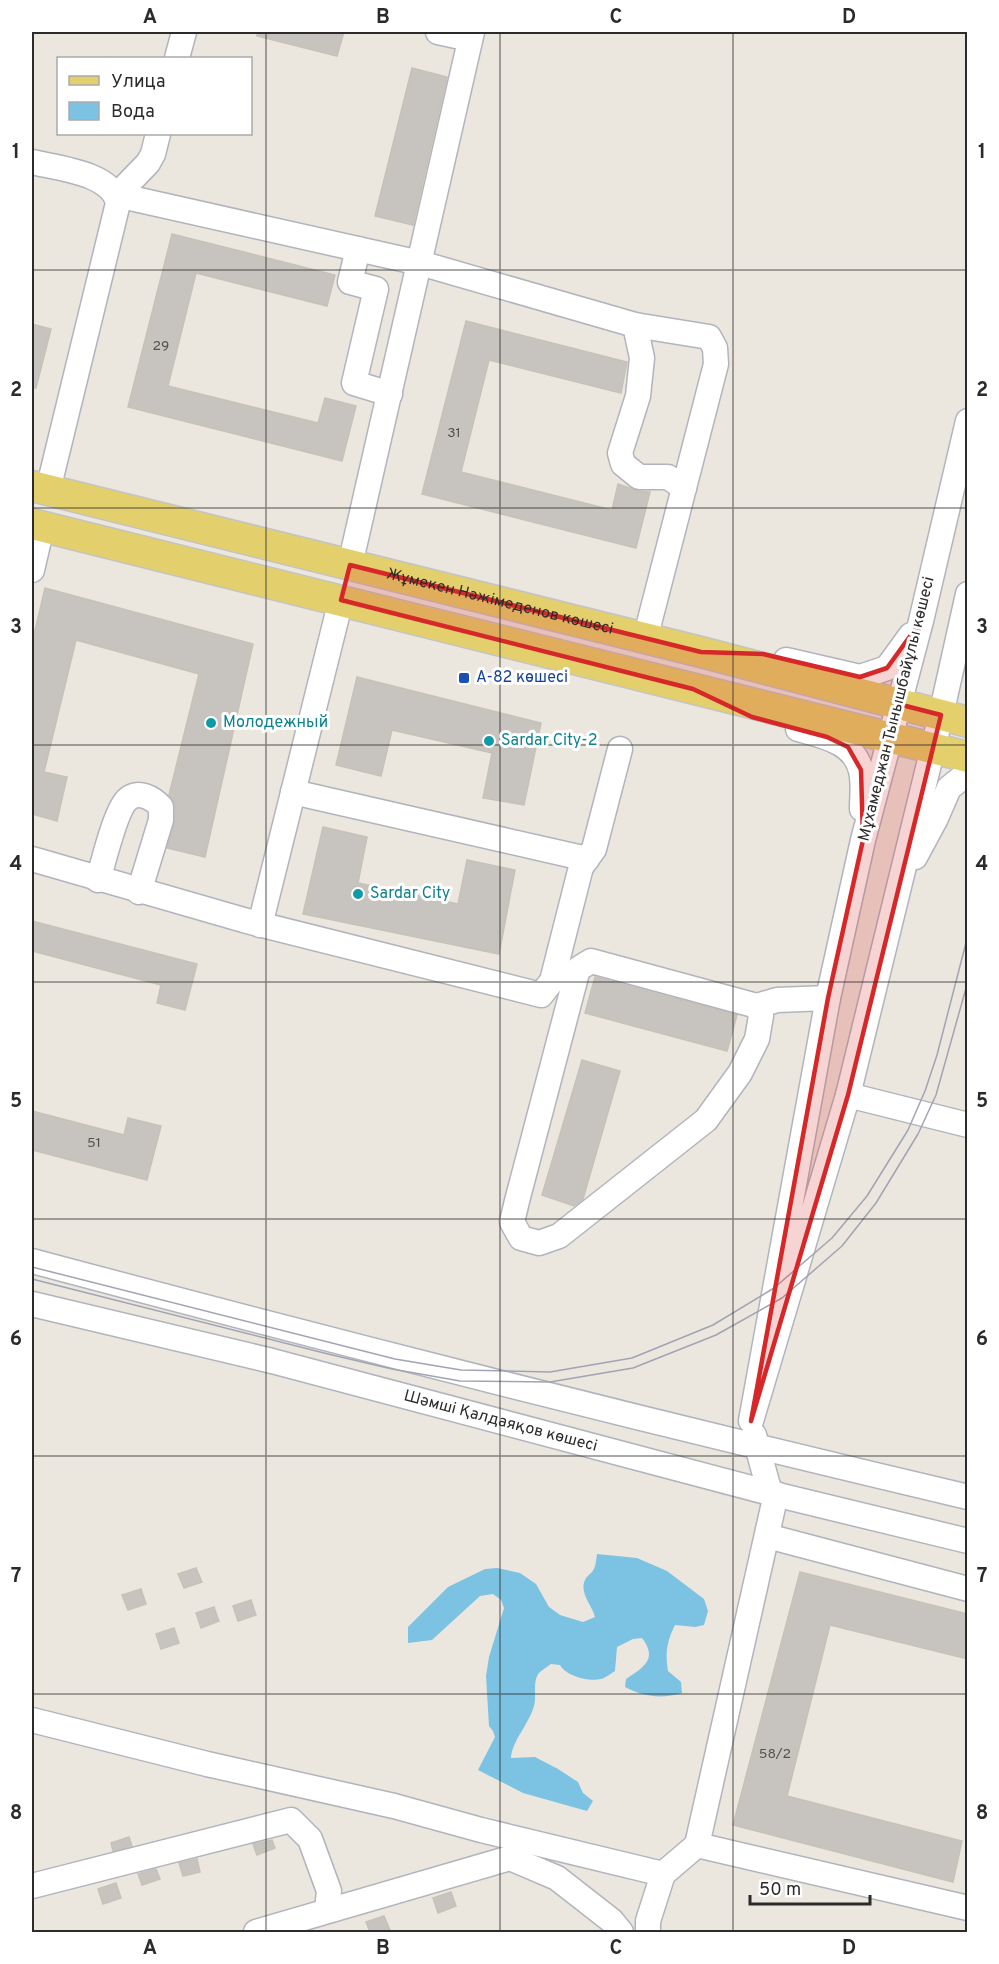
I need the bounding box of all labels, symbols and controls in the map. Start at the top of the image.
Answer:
text: A [143,5,157,31]
text: B [376,5,390,31]
text: C [610,5,622,31]
text: D [842,5,856,31]
legend [57,57,252,135]
text: Улица [111,71,165,94]
text: Вода [111,101,155,124]
text: 1 [12,140,20,166]
text: 1 [978,140,986,166]
house number: 29 [153,338,169,355]
text: 2 [10,378,22,404]
text: 2 [976,378,988,404]
house number: 31 [447,425,461,442]
street label: Жұмекен Нәжімеденов көшесі [384,564,615,640]
street label: Мұхамеджан Тынышбайұлы көшесі [854,575,940,843]
text: 3 [10,615,22,641]
text: 3 [976,615,988,641]
place label: A-82 көшесі [476,668,568,688]
marker: A-82 көшесі [457,671,471,685]
place label: Молодежный [223,713,328,733]
marker: Молодежный [204,716,218,730]
place label: Sardar City-2 [501,731,597,751]
marker: Sardar City-2 [482,734,496,748]
text: 4 [10,852,22,878]
text: 4 [976,852,988,878]
place label: Sardar City [370,884,450,904]
marker: Sardar City [351,887,365,901]
text: 5 [10,1089,22,1115]
text: 5 [976,1089,988,1115]
house number: 51 [87,1135,101,1152]
text: 6 [10,1327,22,1353]
text: 6 [976,1327,988,1353]
street label: Шәмші Қалдаяқов көшесі [401,1386,599,1457]
text: 7 [11,1564,21,1590]
text: 7 [977,1564,987,1590]
house number: 58/2 [759,1746,791,1763]
text: 8 [10,1801,22,1827]
text: 8 [976,1801,988,1827]
scale bar [750,1868,870,1906]
text: 50 m [759,1879,801,1902]
text: A [143,1936,157,1962]
text: B [376,1936,390,1962]
text: C [610,1936,622,1962]
text: D [842,1936,856,1962]

